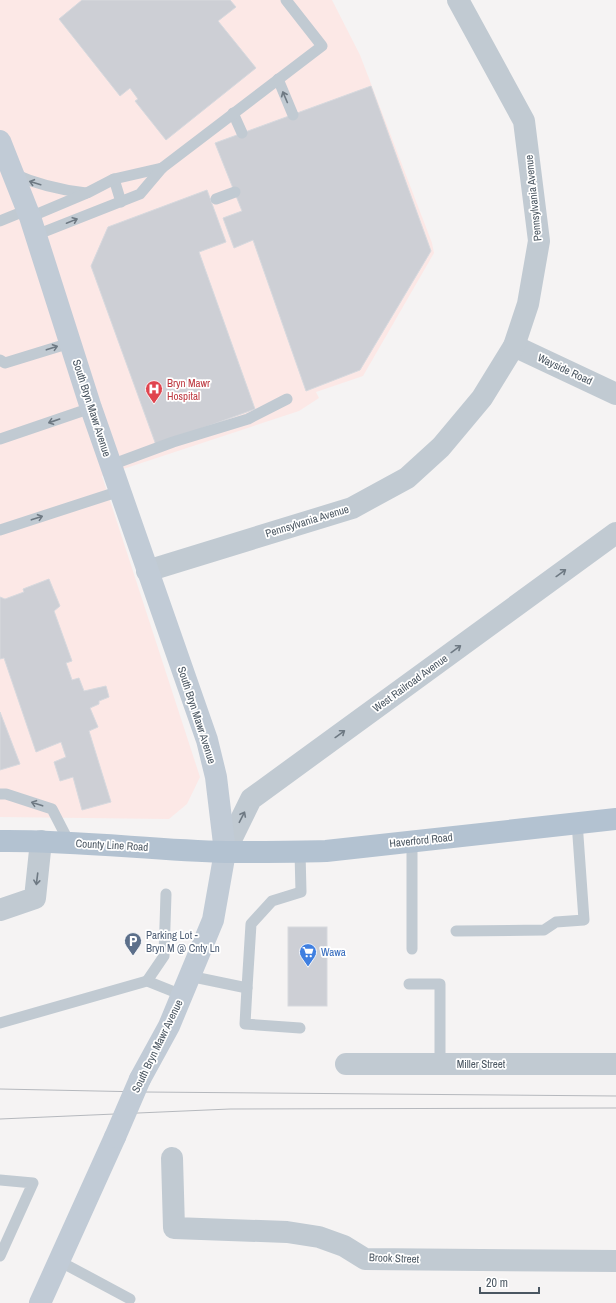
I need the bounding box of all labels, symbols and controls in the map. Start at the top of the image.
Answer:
one-way arrow [281,91,288,103]
street label: Pennsylvania Avenue [522,154,544,242]
one-way arrow [29,179,42,186]
one-way arrow [66,216,78,224]
one-way arrow [46,344,59,351]
street label: Wayside Road [535,350,595,388]
street label: South Bryn Mawr Avenue [70,358,114,458]
place label: Bryn Mawr Hospital [167,376,210,403]
hospital icon: Bryn Mawr Hospital [144,379,164,404]
one-way arrow [48,418,61,425]
street label: Pennsylvania Avenue [264,502,350,540]
one-way arrow [30,514,43,521]
one-way arrow [556,569,567,577]
one-way arrow [451,645,462,653]
street label: West Railroad Avenue [370,651,450,715]
street label: South Bryn Mawr Avenue [175,665,219,765]
one-way arrow [334,730,345,738]
one-way arrow [31,800,44,807]
one-way arrow [239,811,246,823]
street label: Haverford Road [389,830,453,850]
street label: County Line Road [75,836,149,854]
one-way arrow [33,872,41,885]
place label: Parking Lot - Bryn M @ Cnty Ln [146,928,220,955]
parking icon: Parking Lot - Bryn M @ Cnty Ln [123,931,143,956]
supermarket icon: Wawa [298,942,318,967]
place label: Wawa [321,945,346,959]
street label: South Bryn Mawr Avenue [128,997,186,1095]
street label: Miller Street [457,1057,506,1071]
street label: Brook Street [369,1250,420,1266]
scale bar [480,1269,539,1295]
text: 20 m [486,1275,508,1291]

